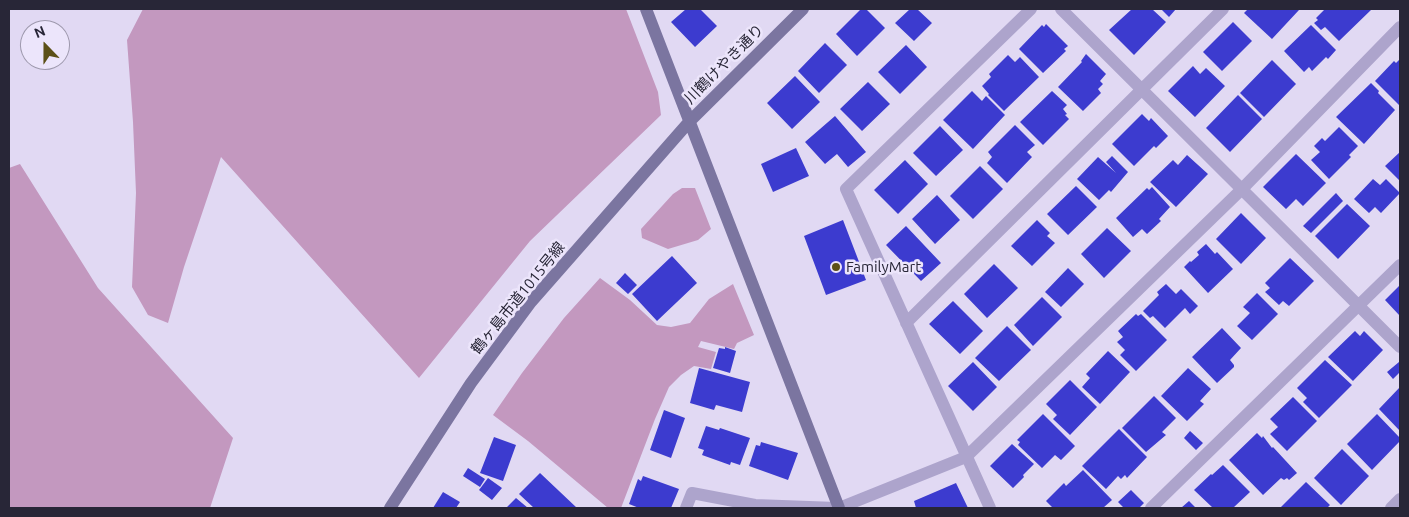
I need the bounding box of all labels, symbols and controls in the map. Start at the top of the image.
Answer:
north arrow [20,20,70,70]
street label: 川鶴けやき通り [681,21,767,107]
text: N [32,23,48,41]
street label: 鶴ヶ島市道1015号線 [467,238,569,358]
place label: FamilyMart [846,258,921,276]
marker: FamilyMart [830,261,842,273]

